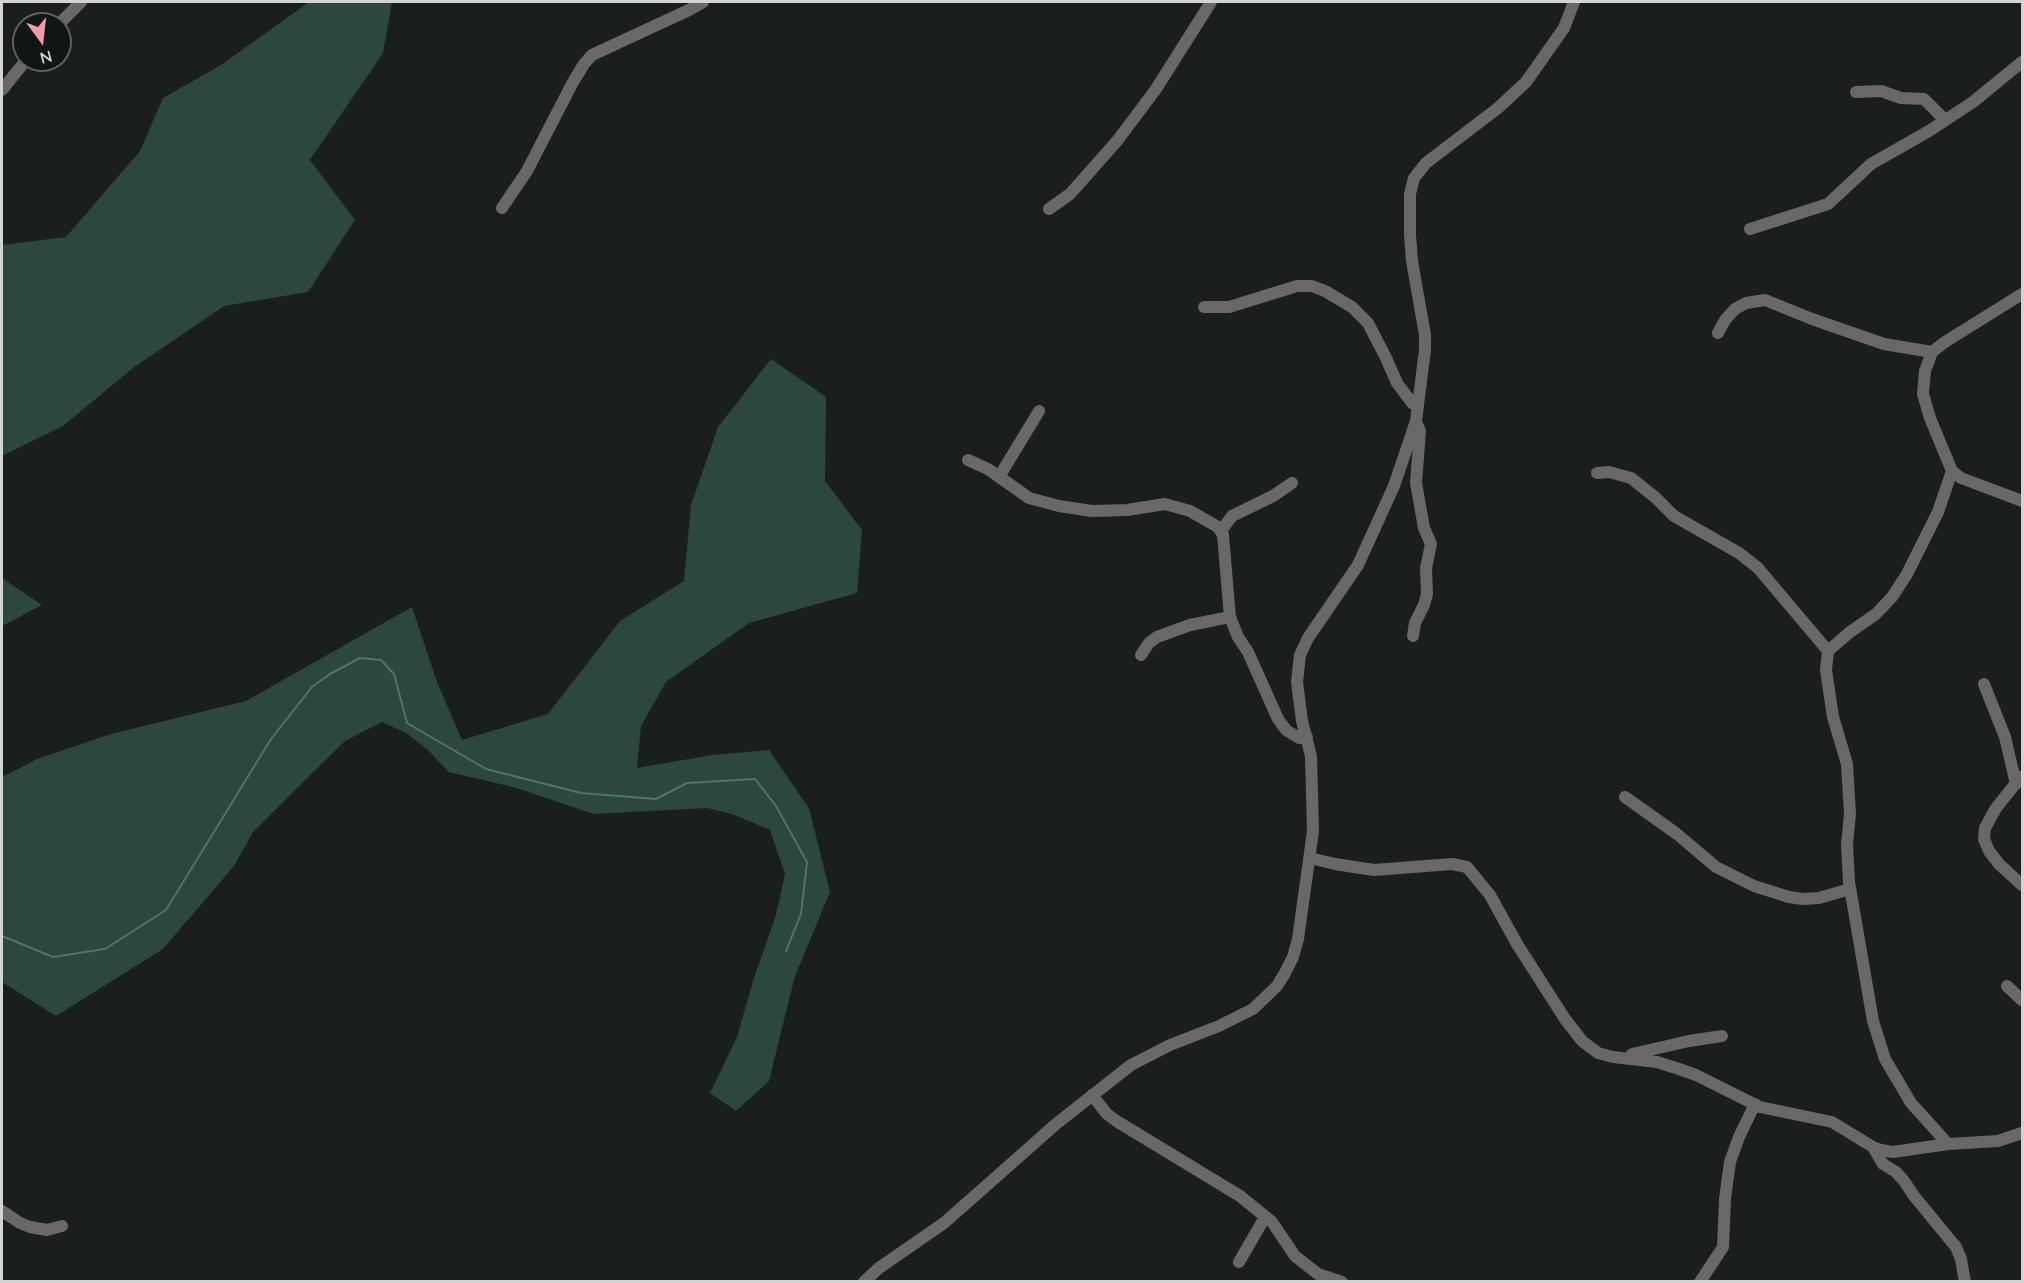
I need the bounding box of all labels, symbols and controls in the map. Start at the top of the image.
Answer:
north arrow [12,12,72,72]
text: N [38,46,54,69]

